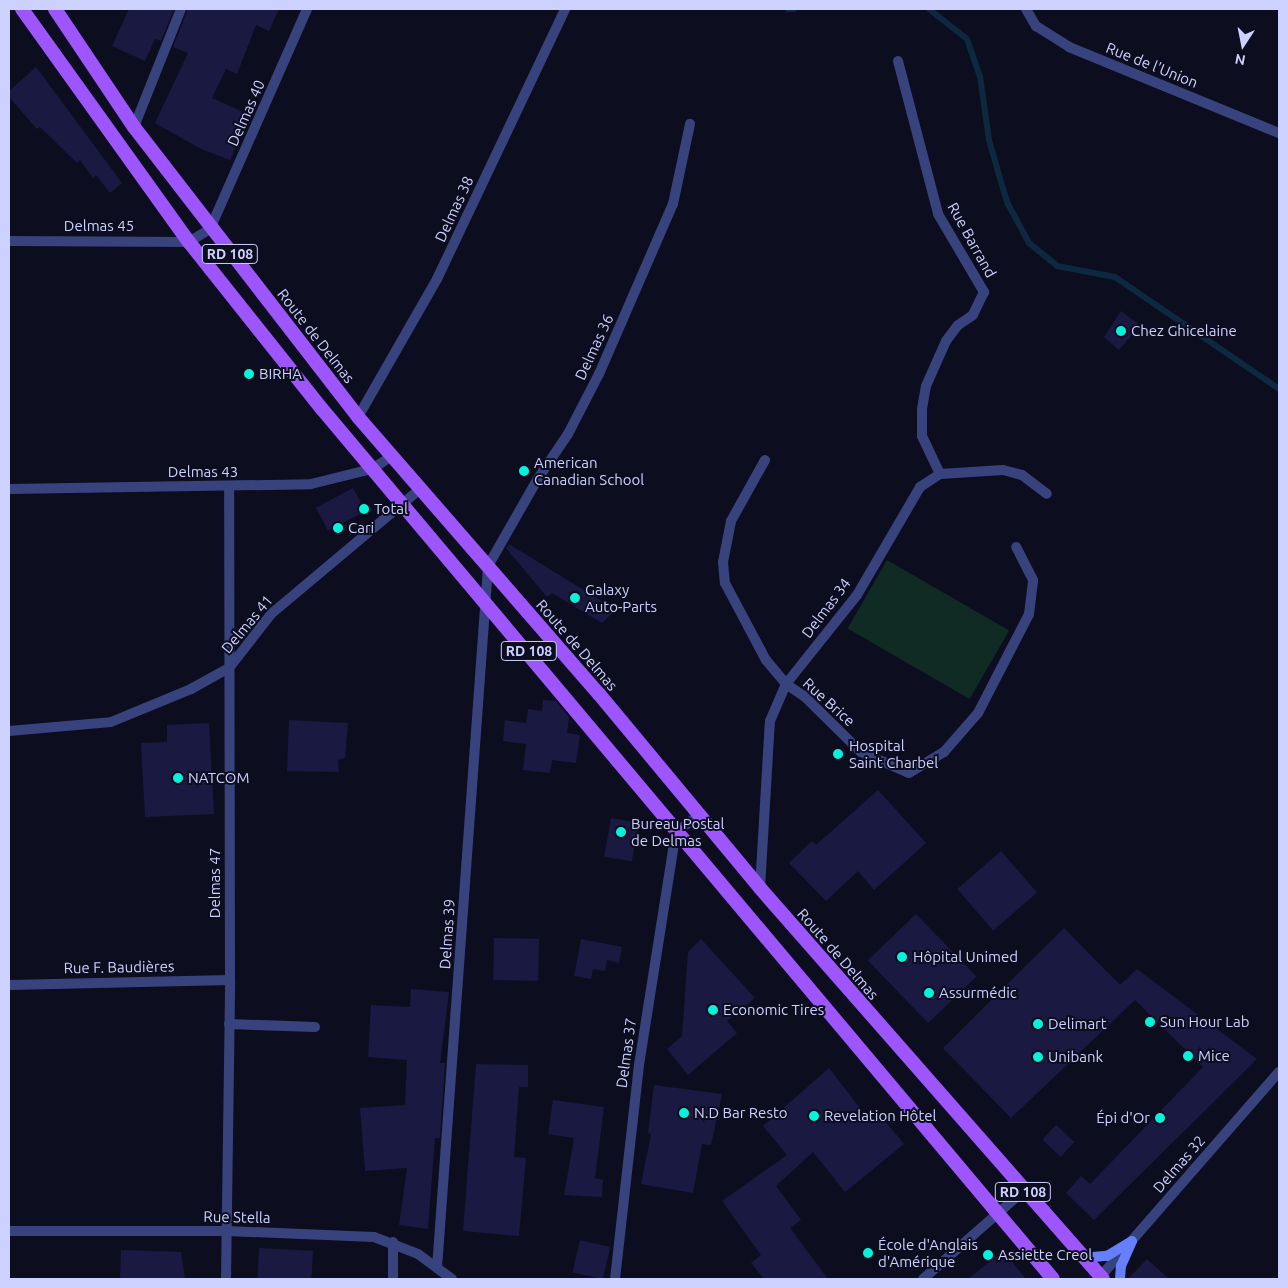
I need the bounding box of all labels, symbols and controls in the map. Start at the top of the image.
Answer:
north arrow [1218,20,1268,70]
street label: Rue de l'Union [1103,38,1201,92]
text: N [1233,51,1247,69]
street label: Delmas 40 [223,77,269,149]
street label: Delmas 38 [431,173,477,245]
street label: Rue Barrand [944,199,1000,281]
street label: Delmas 45 [64,217,134,235]
road number: RD 108 [201,242,259,266]
street label: Route de Delmas [274,285,358,387]
street label: Delmas 36 [571,311,617,383]
place label: Chez Ghicelaine [1131,322,1237,340]
marker: Chez Ghicelaine [1115,325,1127,337]
place label: BIRHA [259,365,302,383]
marker: BIRHA [243,368,255,380]
place label: American Canadian School [534,453,644,488]
street label: Delmas 43 [168,463,238,481]
marker: American Canadian School [518,465,530,477]
place label: Total [374,500,408,518]
marker: Total [358,503,370,515]
place label: Cari [348,519,374,537]
marker: Cari [332,522,344,534]
street label: Delmas 34 [798,575,854,641]
place label: Galaxy Auto-Parts [585,580,657,615]
street label: Delmas 41 [218,591,276,657]
marker: Galaxy Auto-Parts [569,592,581,604]
street label: Route de Delmas [533,596,621,694]
road number: RD 108 [500,640,558,662]
street label: Rue Brice [799,674,859,730]
place label: Hospital Saint Charbel [849,736,938,771]
marker: Hospital Saint Charbel [831,747,845,761]
place label: NATCOM [188,769,249,787]
marker: NATCOM [172,772,184,784]
place label: Bureau Postal de Delmas [631,814,724,849]
marker: Bureau Postal de Delmas [615,826,627,838]
street label: Delmas 47 [206,848,224,918]
street label: Delmas 39 [436,898,458,970]
street label: Route de Delmas [794,905,882,1003]
place label: Hôpital Unimed [913,948,1018,966]
marker: Hôpital Unimed [895,950,909,964]
street label: Rue F. Baudières [63,957,175,977]
place label: Assurmédic [939,984,1017,1002]
marker: Assurmédic [923,987,935,999]
place label: Economic Tires [723,1001,824,1019]
marker: Economic Tires [707,1004,719,1016]
place label: Sun Hour Lab [1160,1013,1249,1031]
place label: Delimart [1048,1015,1107,1033]
marker: Sun Hour Lab [1144,1016,1156,1028]
street label: Delmas 37 [612,1017,640,1089]
marker: Delimart [1032,1018,1044,1030]
place label: Mice [1198,1047,1230,1065]
place label: Unibank [1048,1048,1103,1066]
marker: Mice [1182,1050,1194,1062]
marker: Unibank [1032,1051,1044,1063]
place label: N.D Bar Resto [694,1104,788,1122]
marker: N.D Bar Resto [678,1107,690,1119]
place label: Revelation Hôtel [824,1107,936,1125]
place label: Épi d'Or [1096,1109,1150,1127]
marker: Revelation Hôtel [808,1110,820,1122]
marker: Épi d'Or [1154,1112,1166,1124]
street label: Delmas 32 [1149,1132,1209,1196]
road number: RD 108 [994,1180,1052,1204]
street label: Rue Stella [203,1207,271,1227]
place label: École d'Anglais d'Amérique [878,1235,978,1270]
place label: Assiette Creol [998,1246,1092,1264]
marker: École d'Anglais d'Amérique [862,1247,874,1259]
marker: Assiette Creol [982,1249,994,1261]

